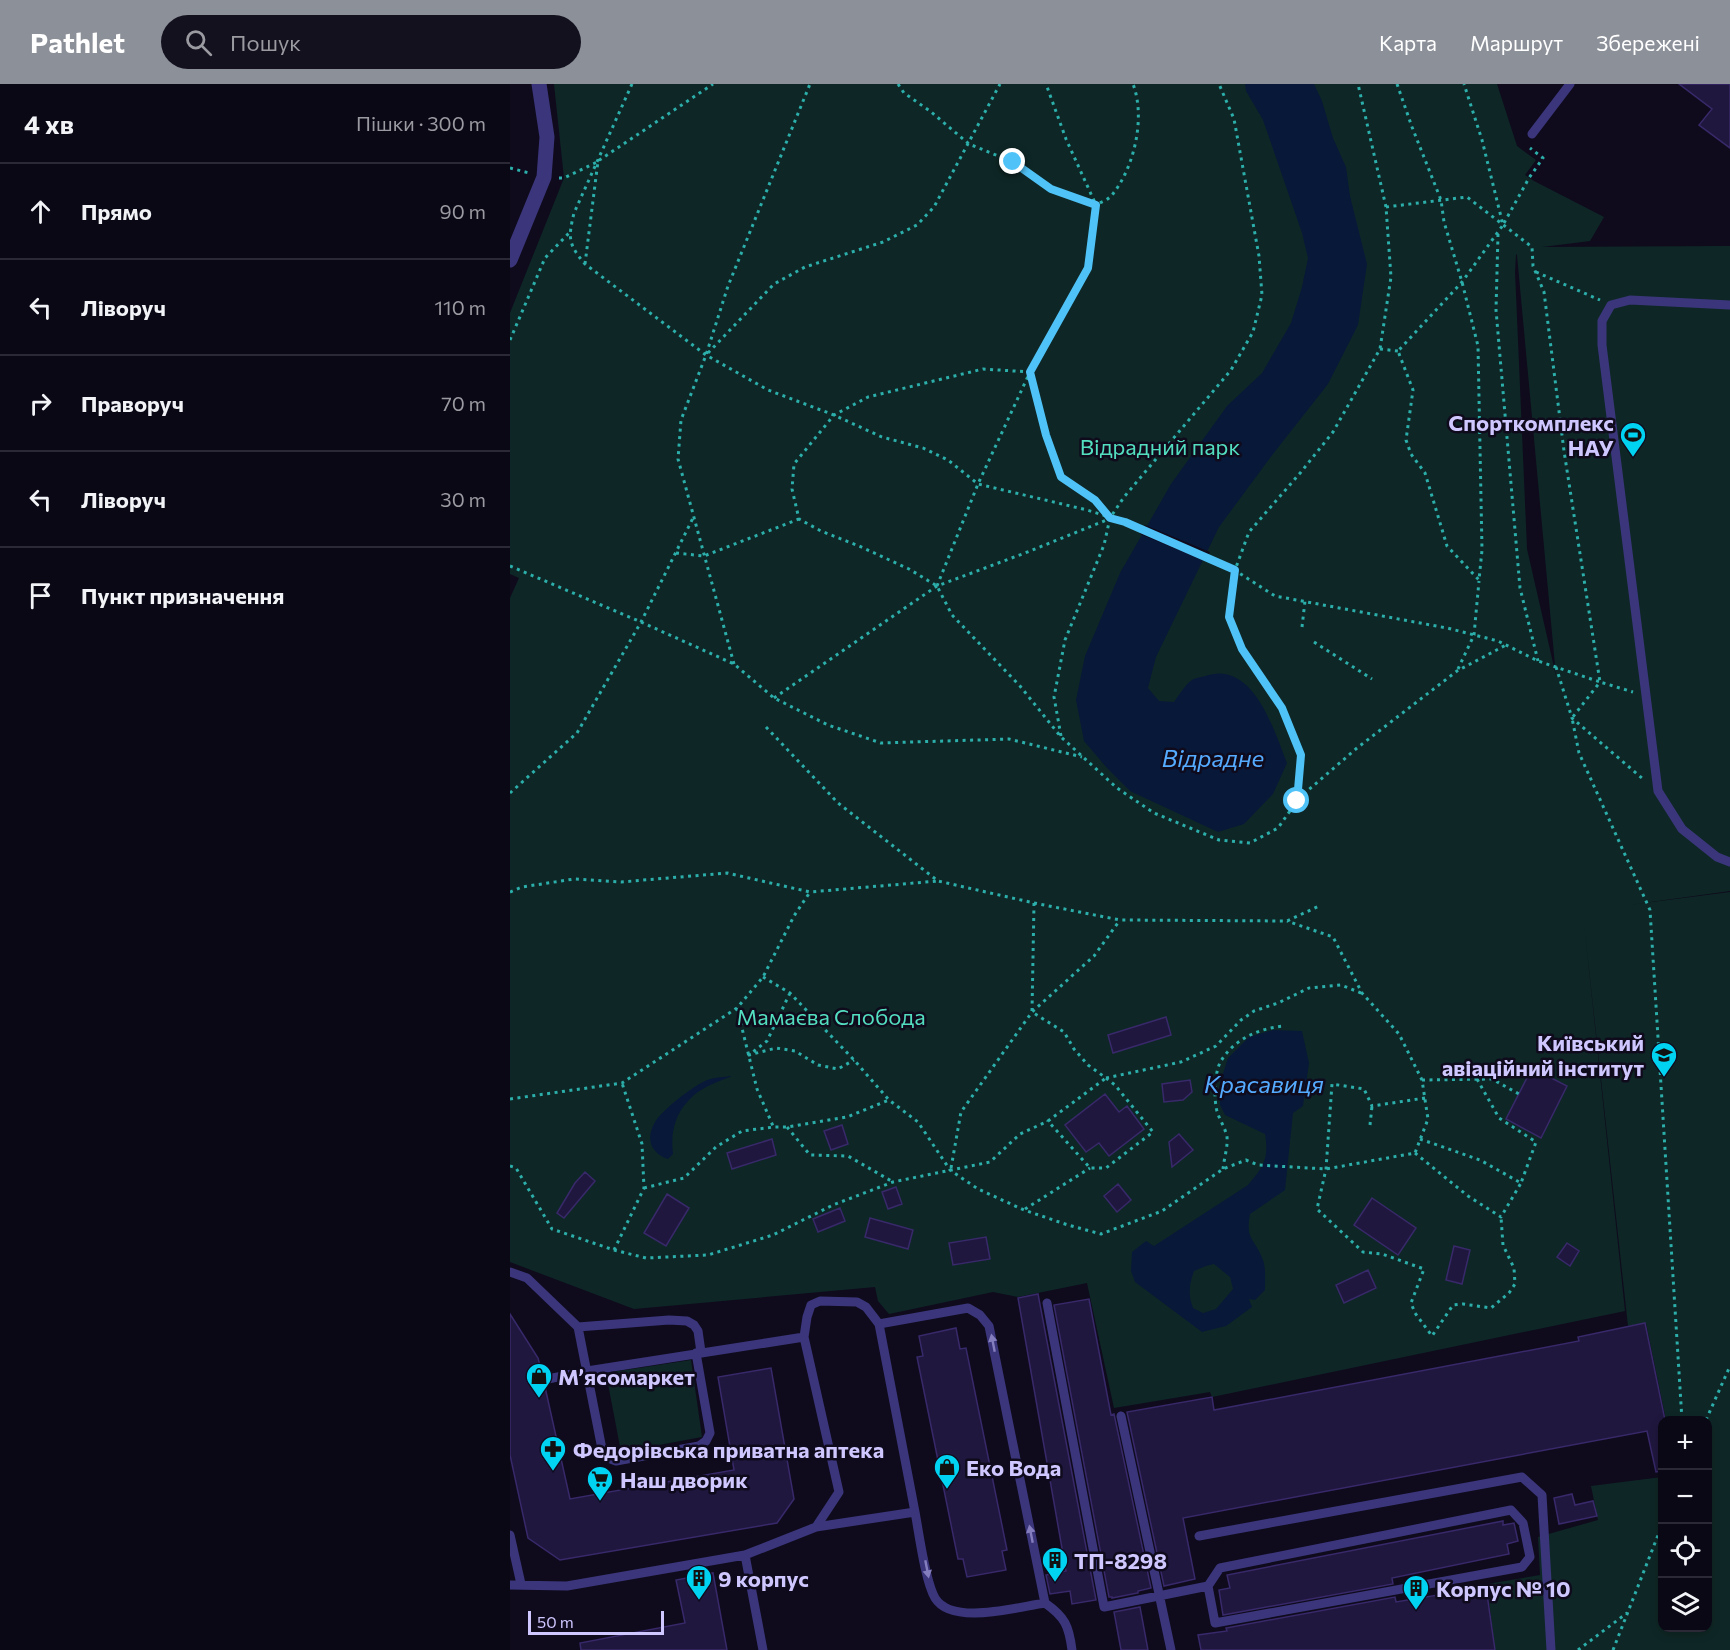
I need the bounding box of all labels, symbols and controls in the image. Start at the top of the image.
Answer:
search box [161,15,581,69]
text: Pathlet [30,25,125,59]
icon: search [182,26,215,59]
text: Пошук [230,29,301,56]
text: Карта [1379,30,1437,55]
text: Маршрут [1470,30,1563,55]
text: Збережені [1596,30,1700,55]
text: 4 хв [24,108,74,139]
text: Пішки · 300 m [356,111,486,135]
route end [999,148,1025,174]
icon: ahead [24,195,57,228]
text: Прямо [81,198,152,225]
text: 90 m [440,199,486,223]
icon: left [24,291,57,324]
text: Ліворуч [81,294,166,321]
text: 110 m [435,295,486,319]
icon: right [24,387,57,420]
text: Праворуч [81,390,184,417]
text: 70 m [441,391,486,415]
place label: Спорткомплекс НАУ [1448,409,1614,461]
sports icon: Спорткомплекс НАУ [1618,420,1648,458]
park label: Відрадний парк [1080,433,1240,460]
icon: left [24,483,57,516]
text: Ліворуч [81,486,166,513]
text: 30 m [440,487,486,511]
icon: arrive [24,579,57,612]
text: Пункт призначення [81,582,284,609]
water label: Відрадне [1162,743,1265,772]
route start [1283,787,1309,813]
park label: Мамаєва Слобода [736,1003,926,1030]
place label: Київський авіаційний інститут [1442,1029,1644,1081]
school or university icon: Київський авіаційний інститут [1649,1040,1679,1078]
water label: Красавиця [1204,1069,1324,1098]
one-way arrow [987,1334,997,1353]
shop icon: М’ясомаркет [524,1361,554,1399]
place label: М’ясомаркет [558,1363,695,1390]
map controls [1658,1416,1712,1632]
button: + [1658,1416,1712,1470]
pharmacy icon: Федорівська приватна аптека [538,1434,568,1472]
place label: Федорівська приватна аптека [573,1436,884,1463]
shop icon: Еко Вода [932,1452,962,1490]
place label: Еко Вода [966,1454,1061,1481]
supermarket icon: Наш дворик [585,1464,615,1502]
place label: Наш дворик [620,1466,748,1493]
button: − [1658,1470,1712,1524]
button: locate [1658,1524,1712,1578]
one-way arrow [1026,1525,1035,1544]
building icon: ТП-8298 [1040,1545,1070,1583]
place label: ТП-8298 [1074,1547,1167,1574]
one-way arrow [923,1560,932,1579]
building icon: 9 корпус [684,1563,714,1601]
place label: 9 корпус [718,1565,809,1592]
building icon: Корпус № 10 [1401,1573,1431,1611]
place label: Корпус № 10 [1436,1575,1571,1602]
button: layers [1658,1578,1712,1632]
scale bar [528,1608,664,1636]
text: 50 m [537,1612,574,1631]

